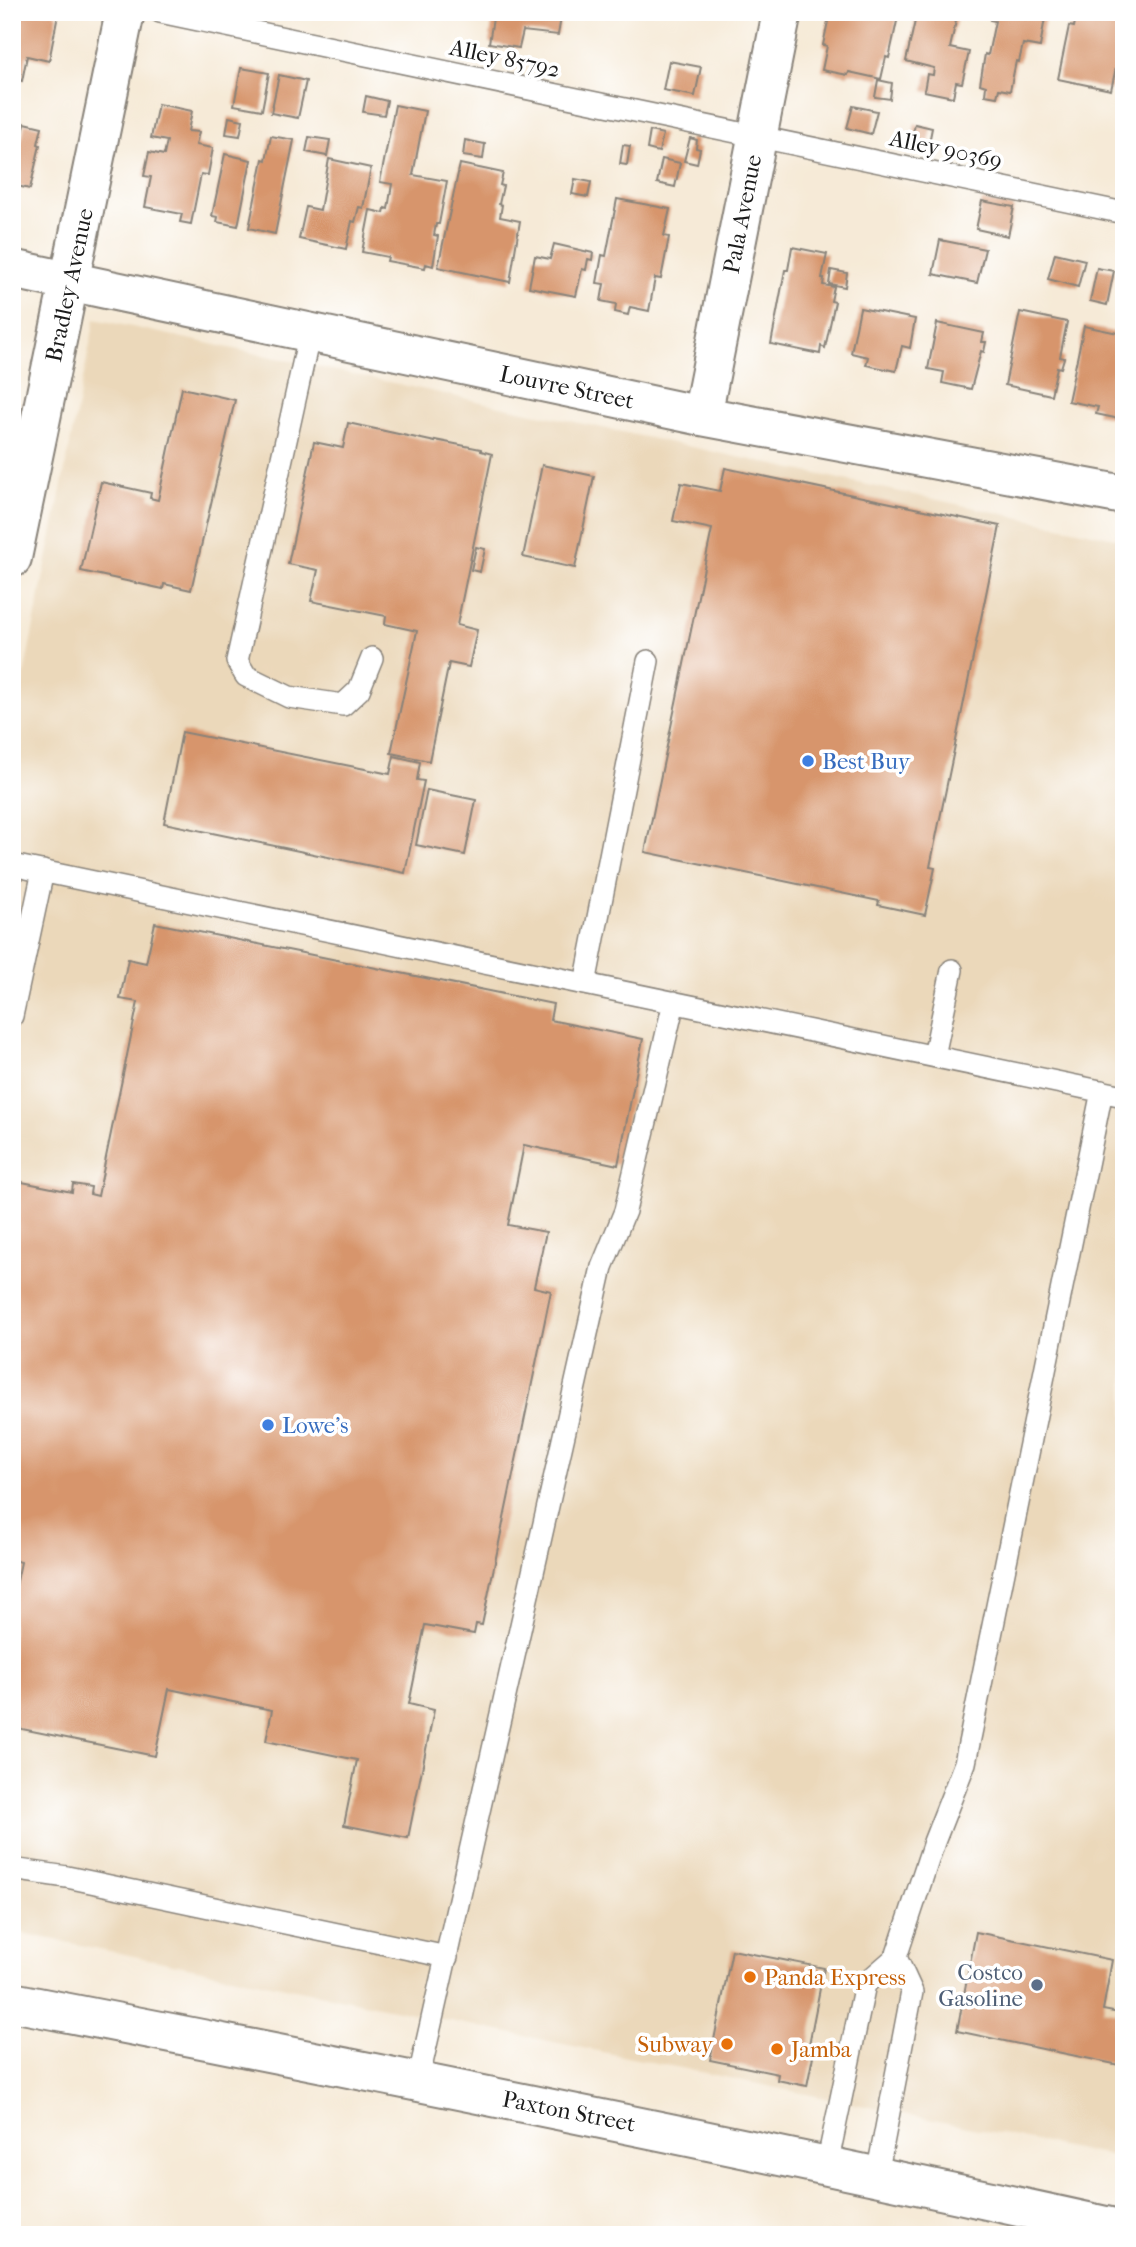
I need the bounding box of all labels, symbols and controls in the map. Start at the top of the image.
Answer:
street label: Alley 85792 [446,33,563,83]
street label: Alley 90369 [886,124,1005,175]
street label: Pala Avenue [718,152,767,276]
street label: Bradley Avenue [40,206,99,364]
street label: Louvre Street [497,360,636,415]
place label: Best Buy [822,748,911,775]
marker: Best Buy [800,753,816,769]
place label: Lowe's [282,1412,348,1439]
marker: Lowe's [260,1417,276,1433]
place label: Costco Gasoline [938,1959,1023,2012]
place label: Panda Express [764,1964,906,1991]
marker: Panda Express [742,1969,758,1985]
marker: Costco Gasoline [1029,1977,1045,1993]
place label: Subway [637,2031,714,2058]
marker: Subway [719,2036,735,2052]
place label: Jamba [789,2036,852,2063]
marker: Jamba [769,2041,785,2057]
street label: Paxton Street [500,2085,638,2138]

